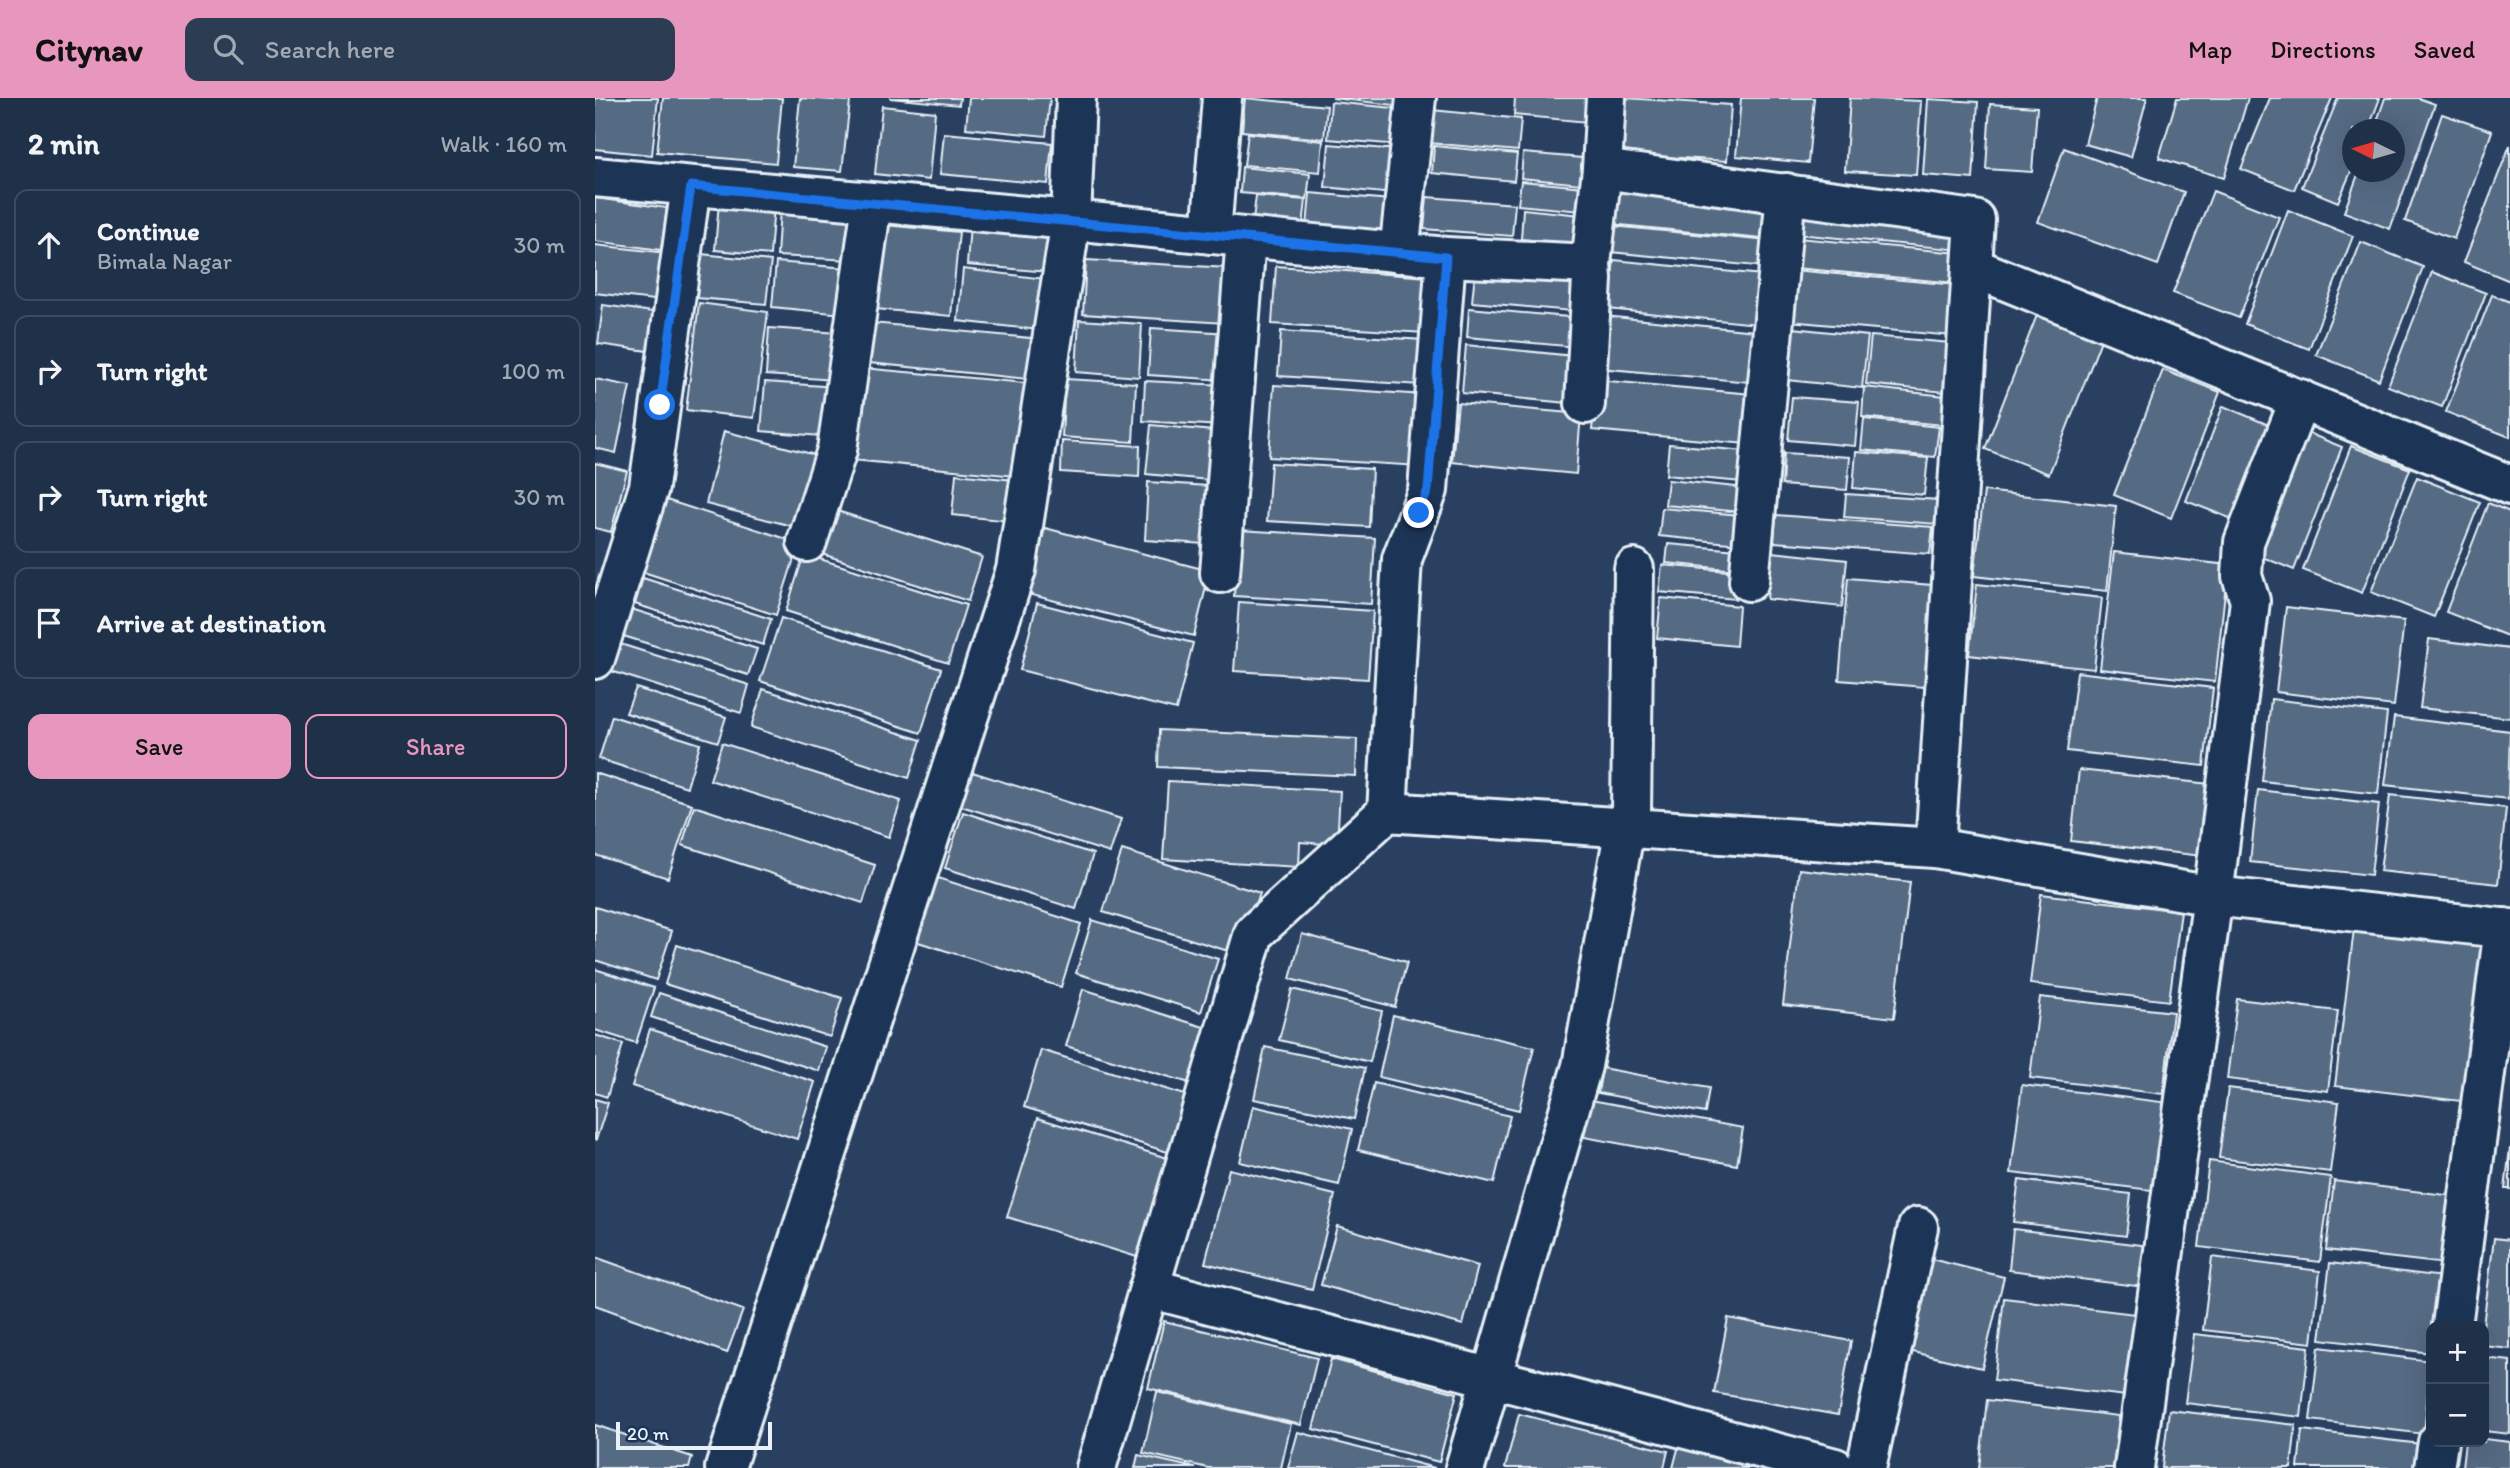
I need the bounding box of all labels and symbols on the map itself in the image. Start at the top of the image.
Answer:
north arrow [2342,119,2405,182]
route start [644,389,675,420]
route end [1403,497,1434,528]
scale bar [616,1419,772,1451]

